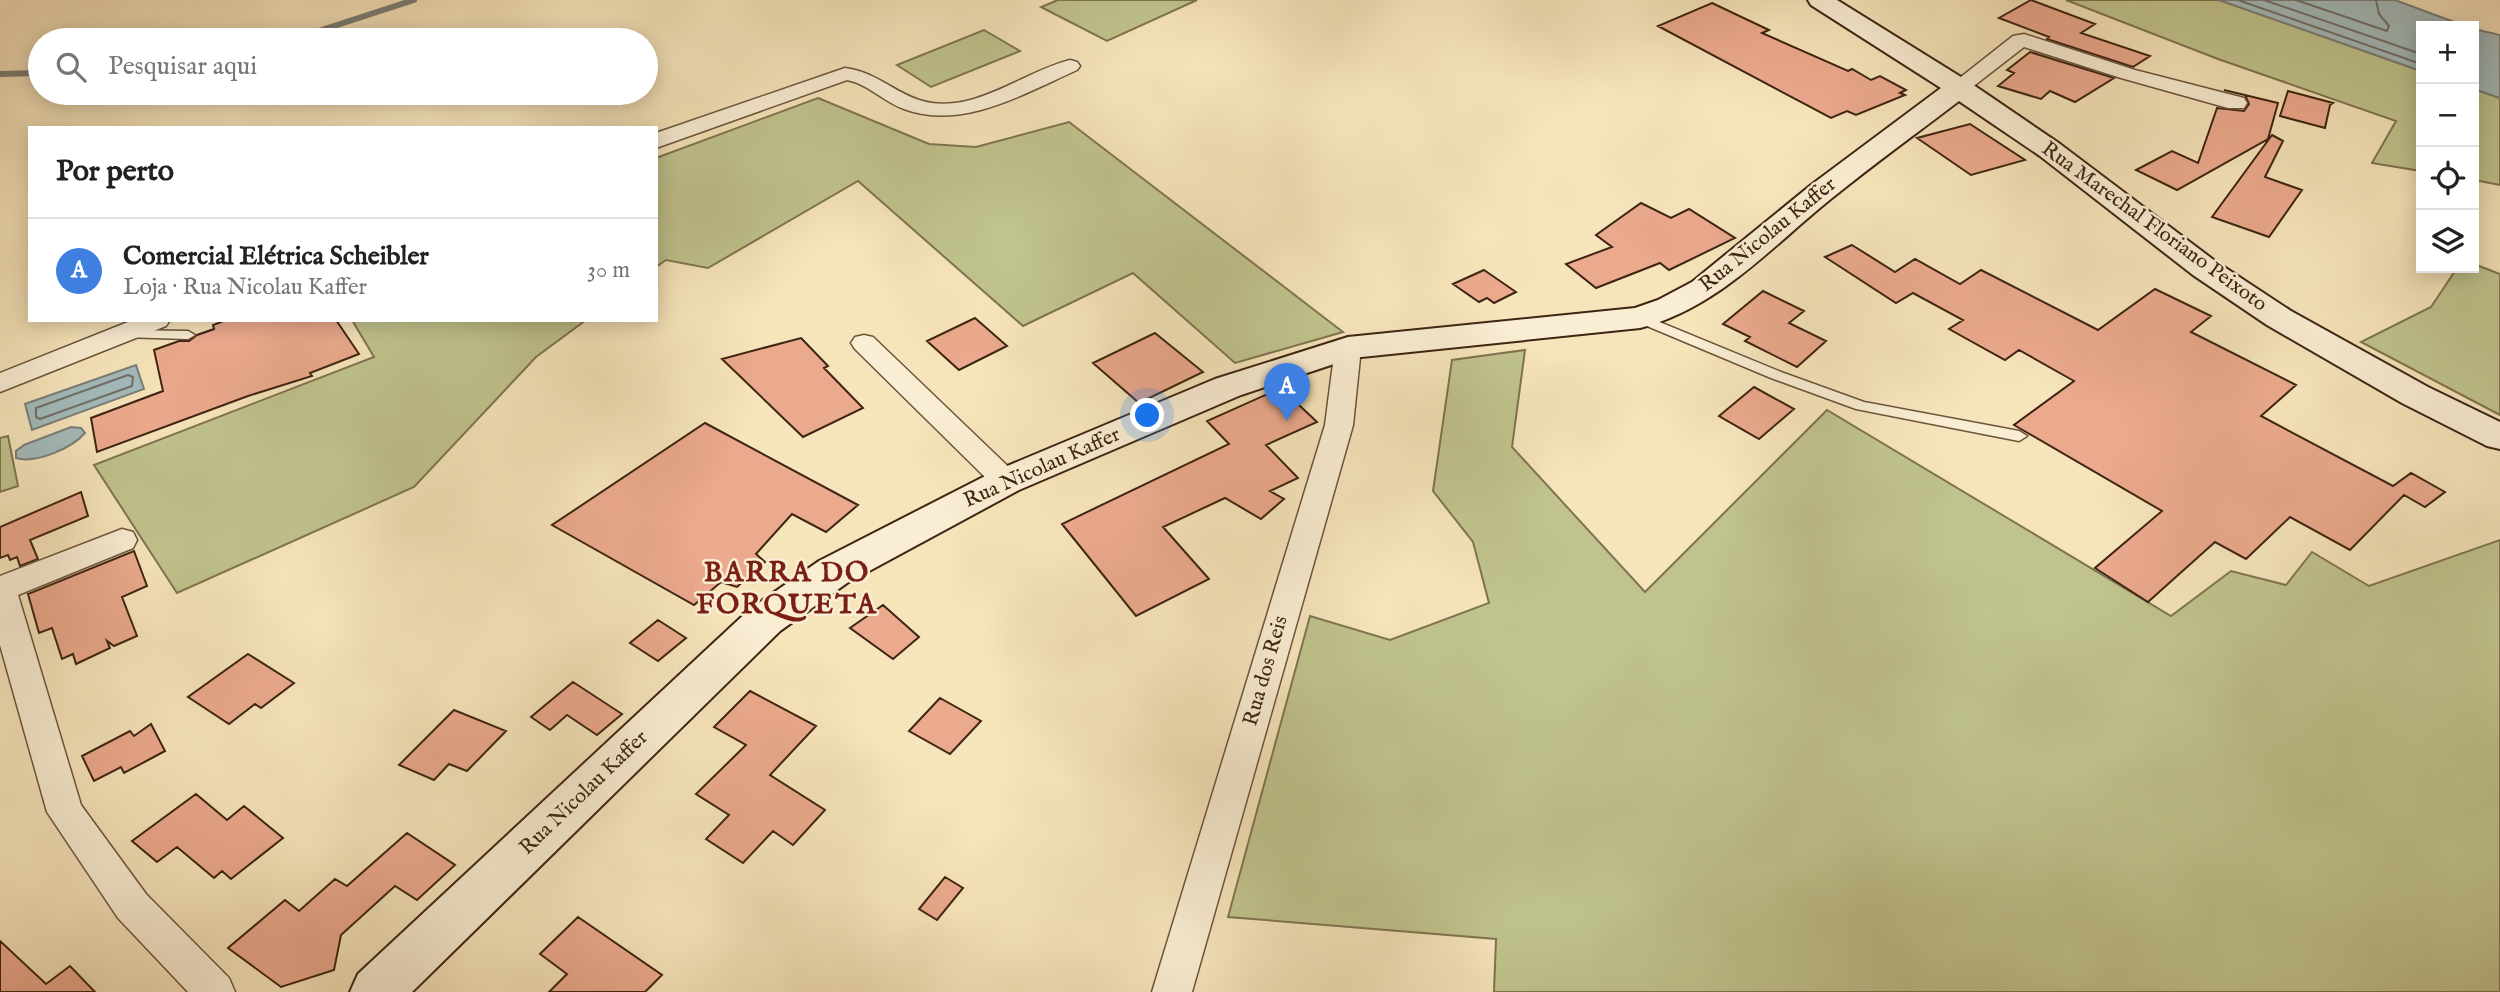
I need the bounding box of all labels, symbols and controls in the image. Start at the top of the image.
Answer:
map controls [2416,21,2479,273]
button: + [2416,21,2479,84]
search box [28,28,658,105]
icon: search [52,48,90,86]
text: Pesquisar aqui [108,50,257,83]
button: − [2416,84,2479,147]
street label: Rua Marechal Floriano Peixoto [2036,136,2272,318]
button: locate [2416,147,2479,210]
text: Por perto [56,153,174,191]
street label: Rua Nicolau Kaffer [1694,171,1842,299]
button: layers [2416,210,2479,273]
text: Comercial Elétrica Scheibler [123,240,429,273]
text: A [71,256,87,285]
text: 30 m [587,256,630,285]
text: Loja · Rua Nicolau Kaffer [123,273,367,302]
pin: A [1264,363,1310,421]
your location [1130,398,1164,432]
street label: Rua Nicolau Kaffer [959,421,1125,515]
district label: BARRA DO FORQUETA [696,556,878,623]
street label: Rua dos Reis [1237,613,1295,729]
street label: Rua Nicolau Kaffer [514,725,654,861]

